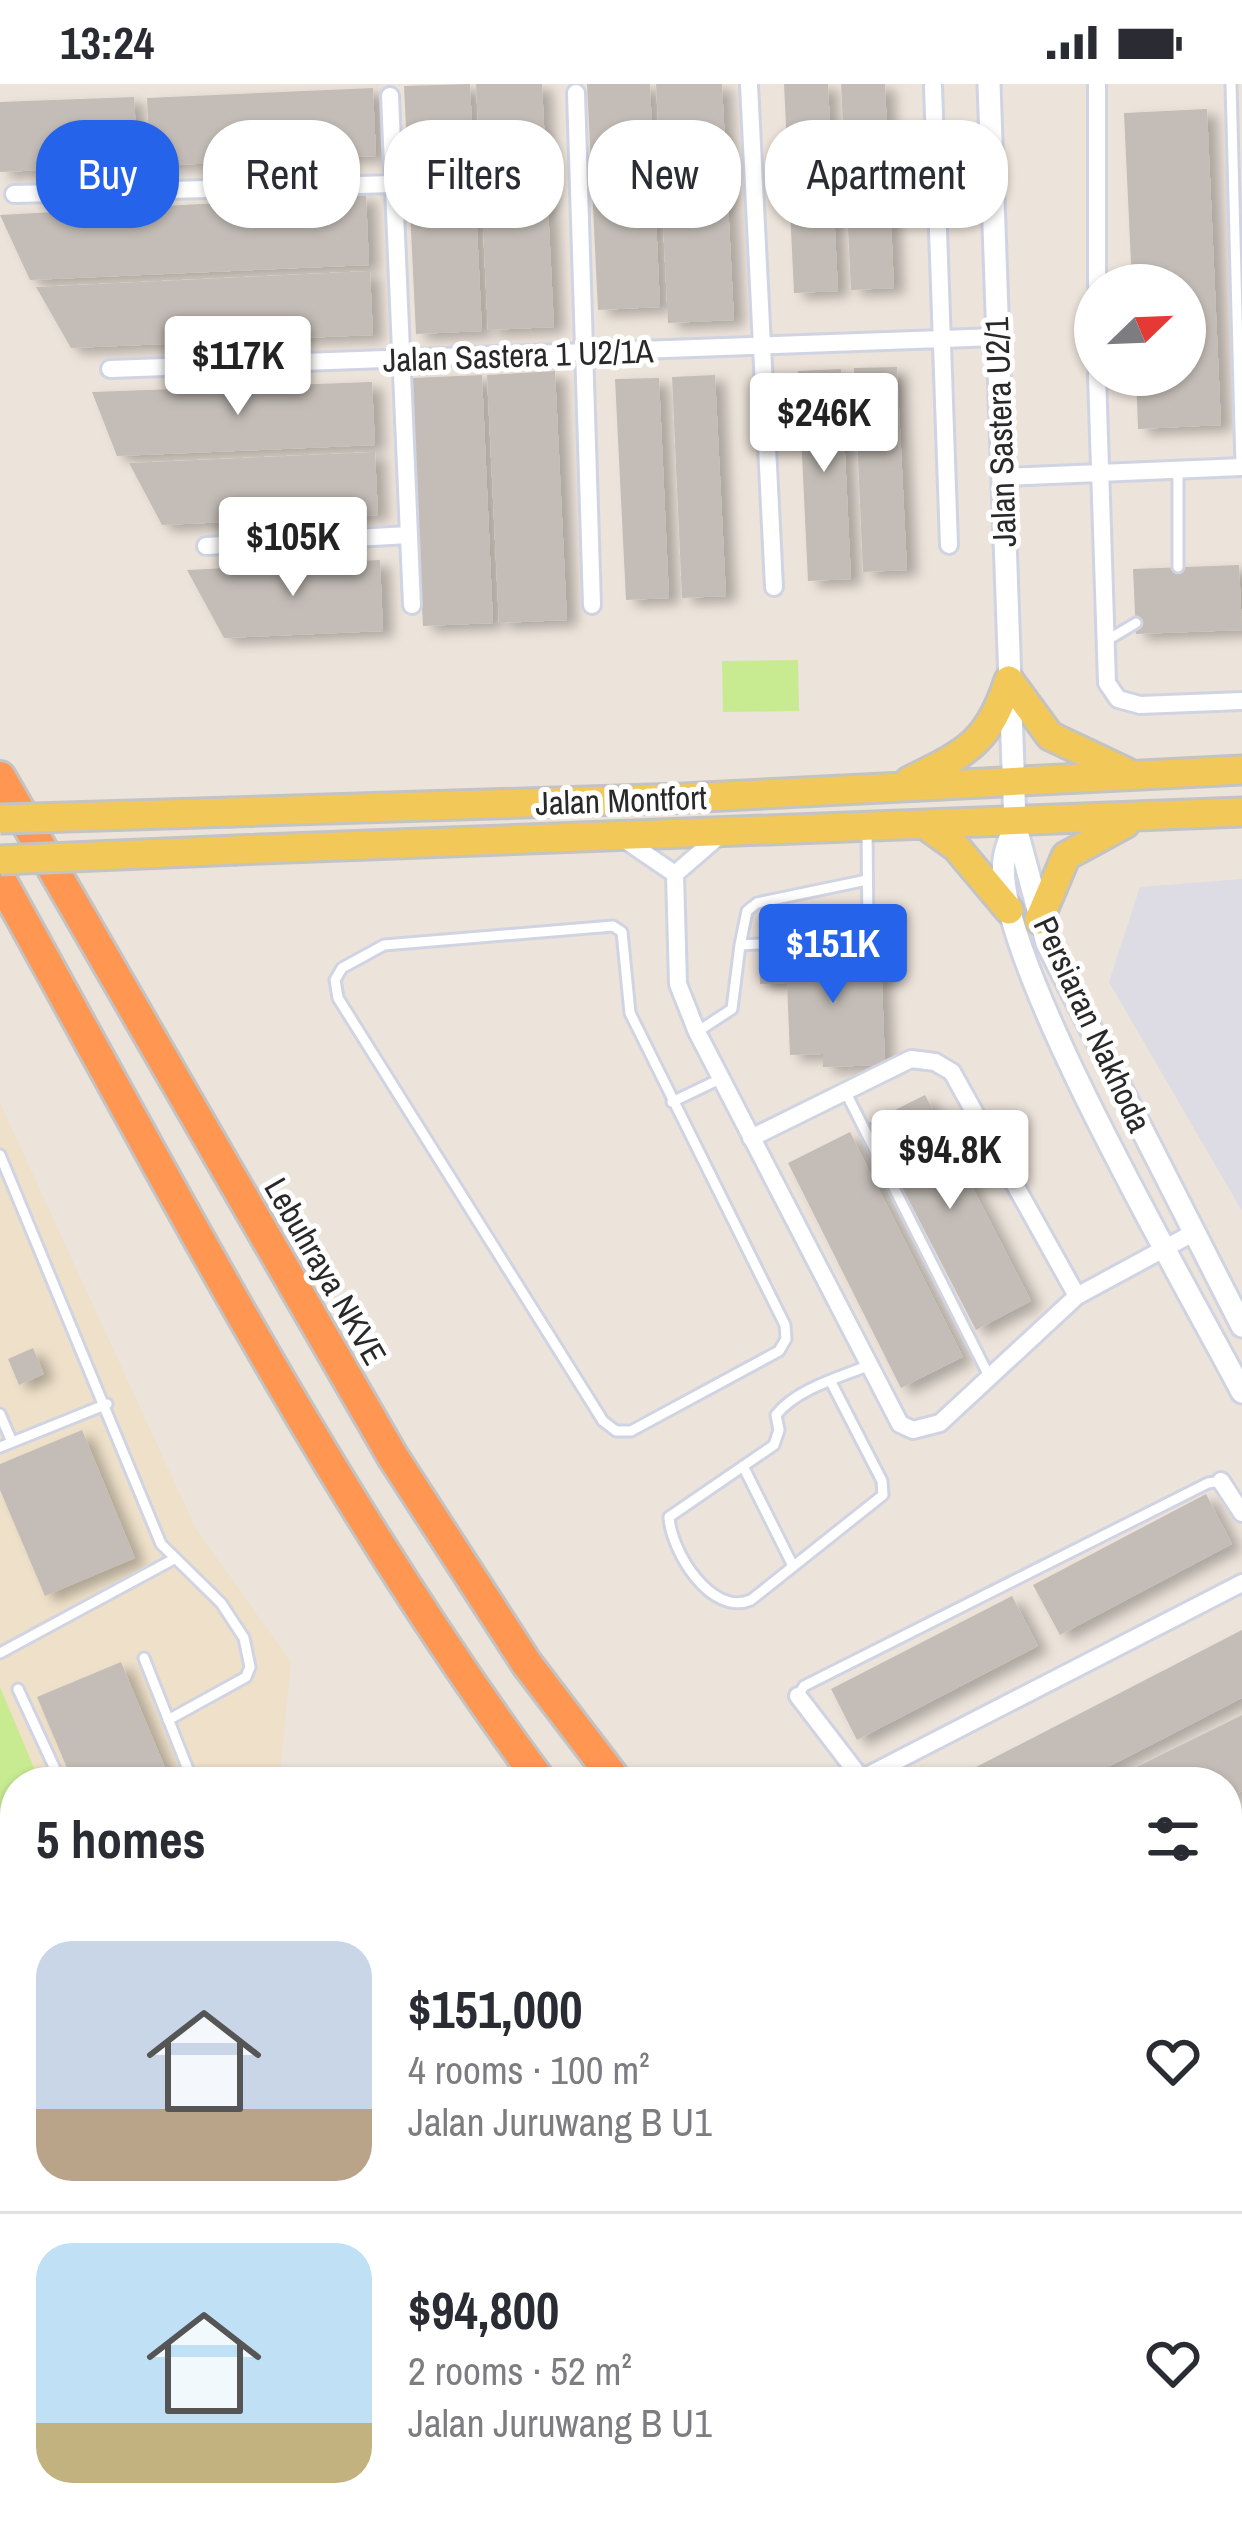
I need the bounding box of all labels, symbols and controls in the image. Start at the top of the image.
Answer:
text: 13:24 [60,12,154,73]
chip: Buy [36,120,179,228]
chip: Rent [203,120,360,228]
chip: Filters [384,120,564,228]
chip: New [588,120,741,228]
chip: Apartment [765,120,1008,228]
north arrow [1074,264,1206,396]
map controls [1074,264,1206,396]
pin: $117K [154,316,322,418]
street label: Jalan Sastera U2/1 [974,316,1026,548]
street label: Jalan Sastera 1 U2/1A [382,328,655,382]
text: $117K [192,329,284,381]
pin: $246K [740,373,908,475]
text: $246K [777,386,871,438]
pin: $105K [209,497,377,599]
text: $105K [246,510,340,562]
street label: Jalan Montfort [535,775,707,825]
pin: $151K [749,904,917,1006]
street label: Persiaran Nakhoda [1024,909,1162,1139]
text: $151K [786,917,880,969]
pin: $94.8K [852,1110,1048,1212]
text: $94.8K [898,1123,1002,1175]
street label: Lebuhraya NKVE [255,1169,397,1373]
text: 5 homes [36,1805,206,1874]
icon: filters [1140,1806,1206,1872]
text: $151,000 [408,1975,582,2044]
icon: home [132,1989,276,2133]
icon: heart [1140,2028,1206,2094]
text: 4 rooms · 100 m² [408,2044,650,2096]
text: Jalan Juruwang B U1 [408,2096,712,2148]
text: $94,800 [408,2276,559,2345]
icon: home [132,2291,276,2435]
icon: heart [1140,2330,1206,2396]
text: 2 rooms · 52 m² [408,2345,632,2397]
text: Jalan Juruwang B U1 [408,2397,712,2449]

